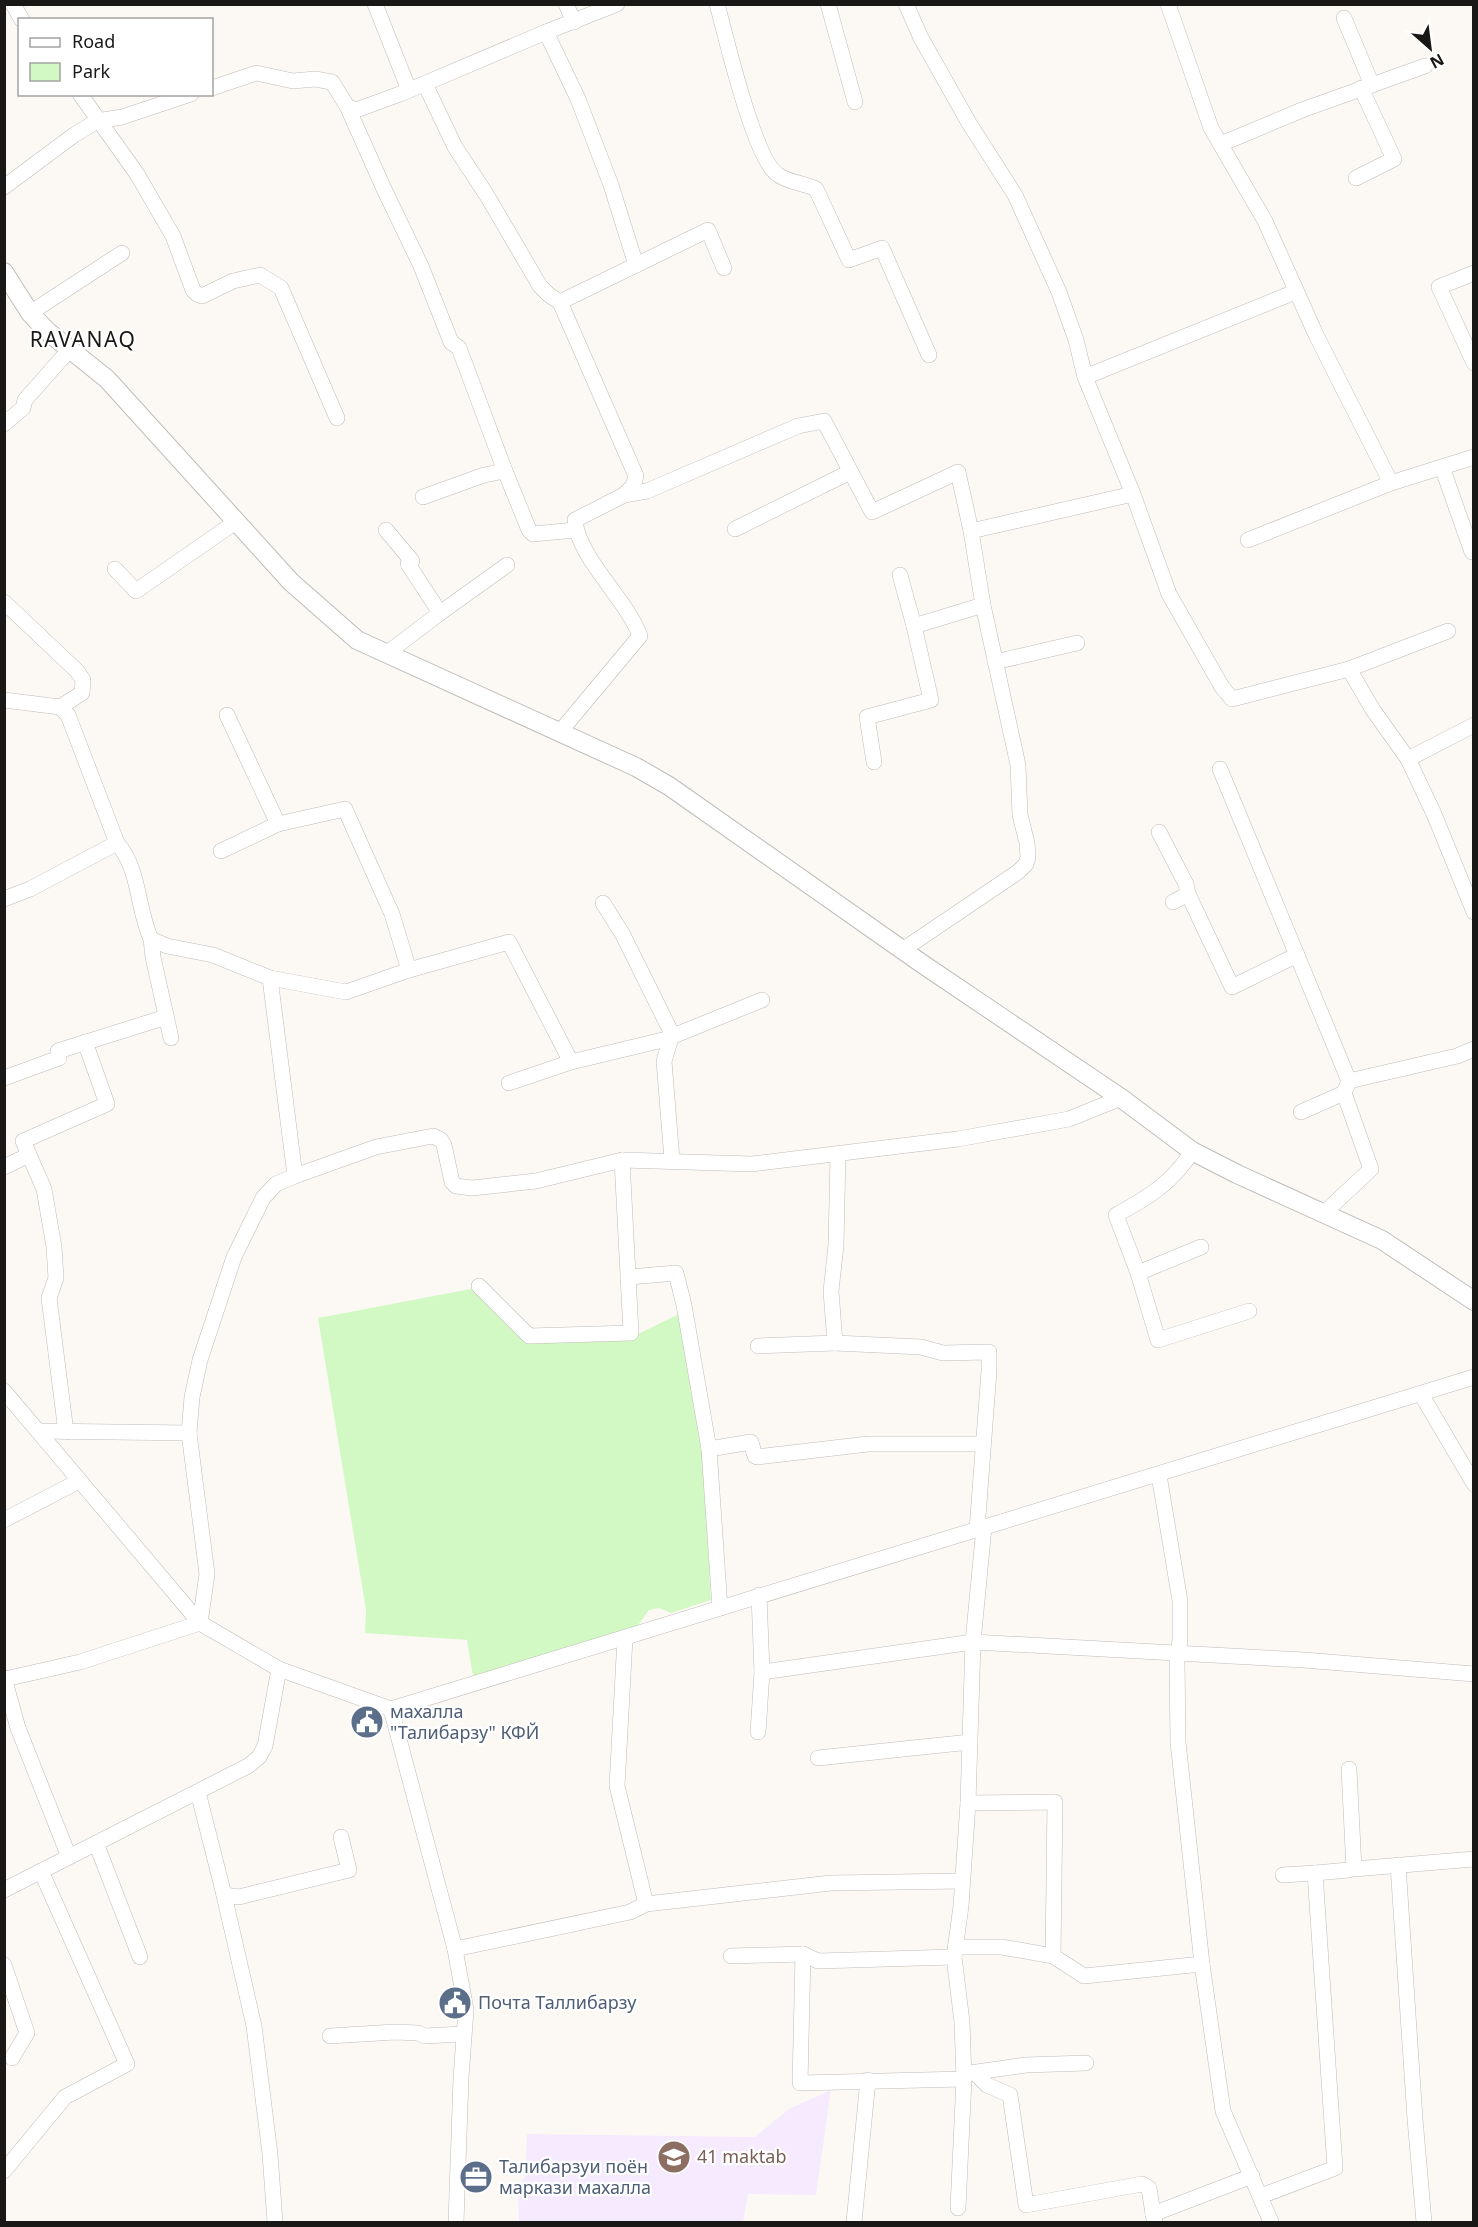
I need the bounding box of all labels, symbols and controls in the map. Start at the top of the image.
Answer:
legend [18,18,213,96]
north arrow [1400,18,1460,78]
text: Road [72,29,115,53]
text: N [1426,48,1448,74]
text: Park [72,59,110,83]
district label: RAVANAQ [30,325,136,353]
place label: махалла "Талибарзу" КФЙ [390,1699,539,1744]
public building icon: махалла "Талибарзу" КФЙ [349,1704,385,1740]
public building icon: Почта Таллибарзу [437,1985,473,2021]
place label: Почта Таллибарзу [478,1990,637,2014]
school or university icon: 41 maktab [656,2139,692,2175]
place label: 41 maktab [697,2144,786,2168]
place label: Талибарзуи поён маркази махалла [499,2154,651,2199]
office icon: Талибарзуи поён маркази махалла [458,2159,494,2195]

